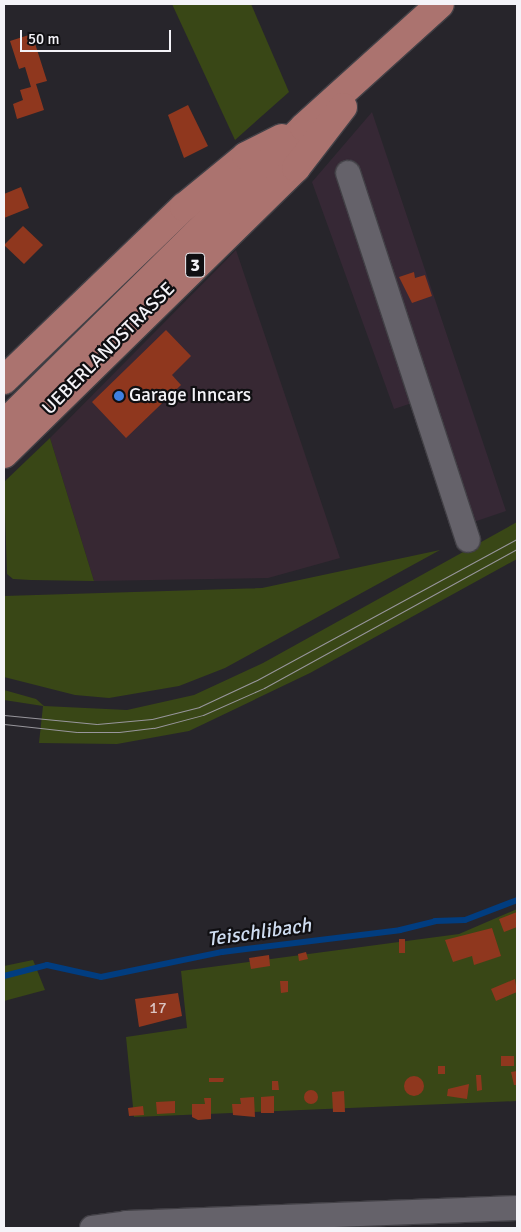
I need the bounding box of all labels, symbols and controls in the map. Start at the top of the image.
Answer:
scale bar [22,20,174,52]
text: 50 m [28,30,59,48]
road number: 3 [185,250,205,280]
street label: UEBERLANDSTRASSE [38,278,180,420]
place label: Garage Inncars [129,385,251,407]
marker: Garage Inncars [113,390,125,402]
water label: Teischlibach [205,913,313,951]
house number: 17 [149,998,167,1018]

